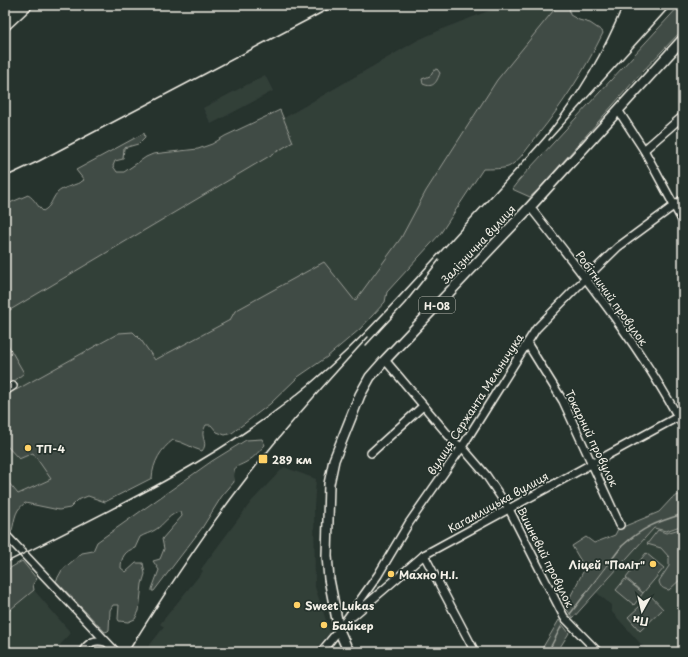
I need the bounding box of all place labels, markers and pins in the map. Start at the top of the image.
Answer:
place label: ТП-4 [36,440,65,457]
marker: ТП-4 [23,443,33,453]
place label: 289 км [272,451,312,468]
marker: 289 км [257,453,269,465]
place label: Ліцей "Політ" [569,556,645,573]
marker: Ліцей "Політ" [648,559,658,569]
place label: Махно Н.І. [399,566,458,583]
marker: Махно Н.І. [386,569,396,579]
place label: Sweet Lukas [305,597,374,614]
marker: Sweet Lukas [292,600,302,610]
place label: Байкер [332,617,374,634]
marker: Байкер [319,620,329,630]

